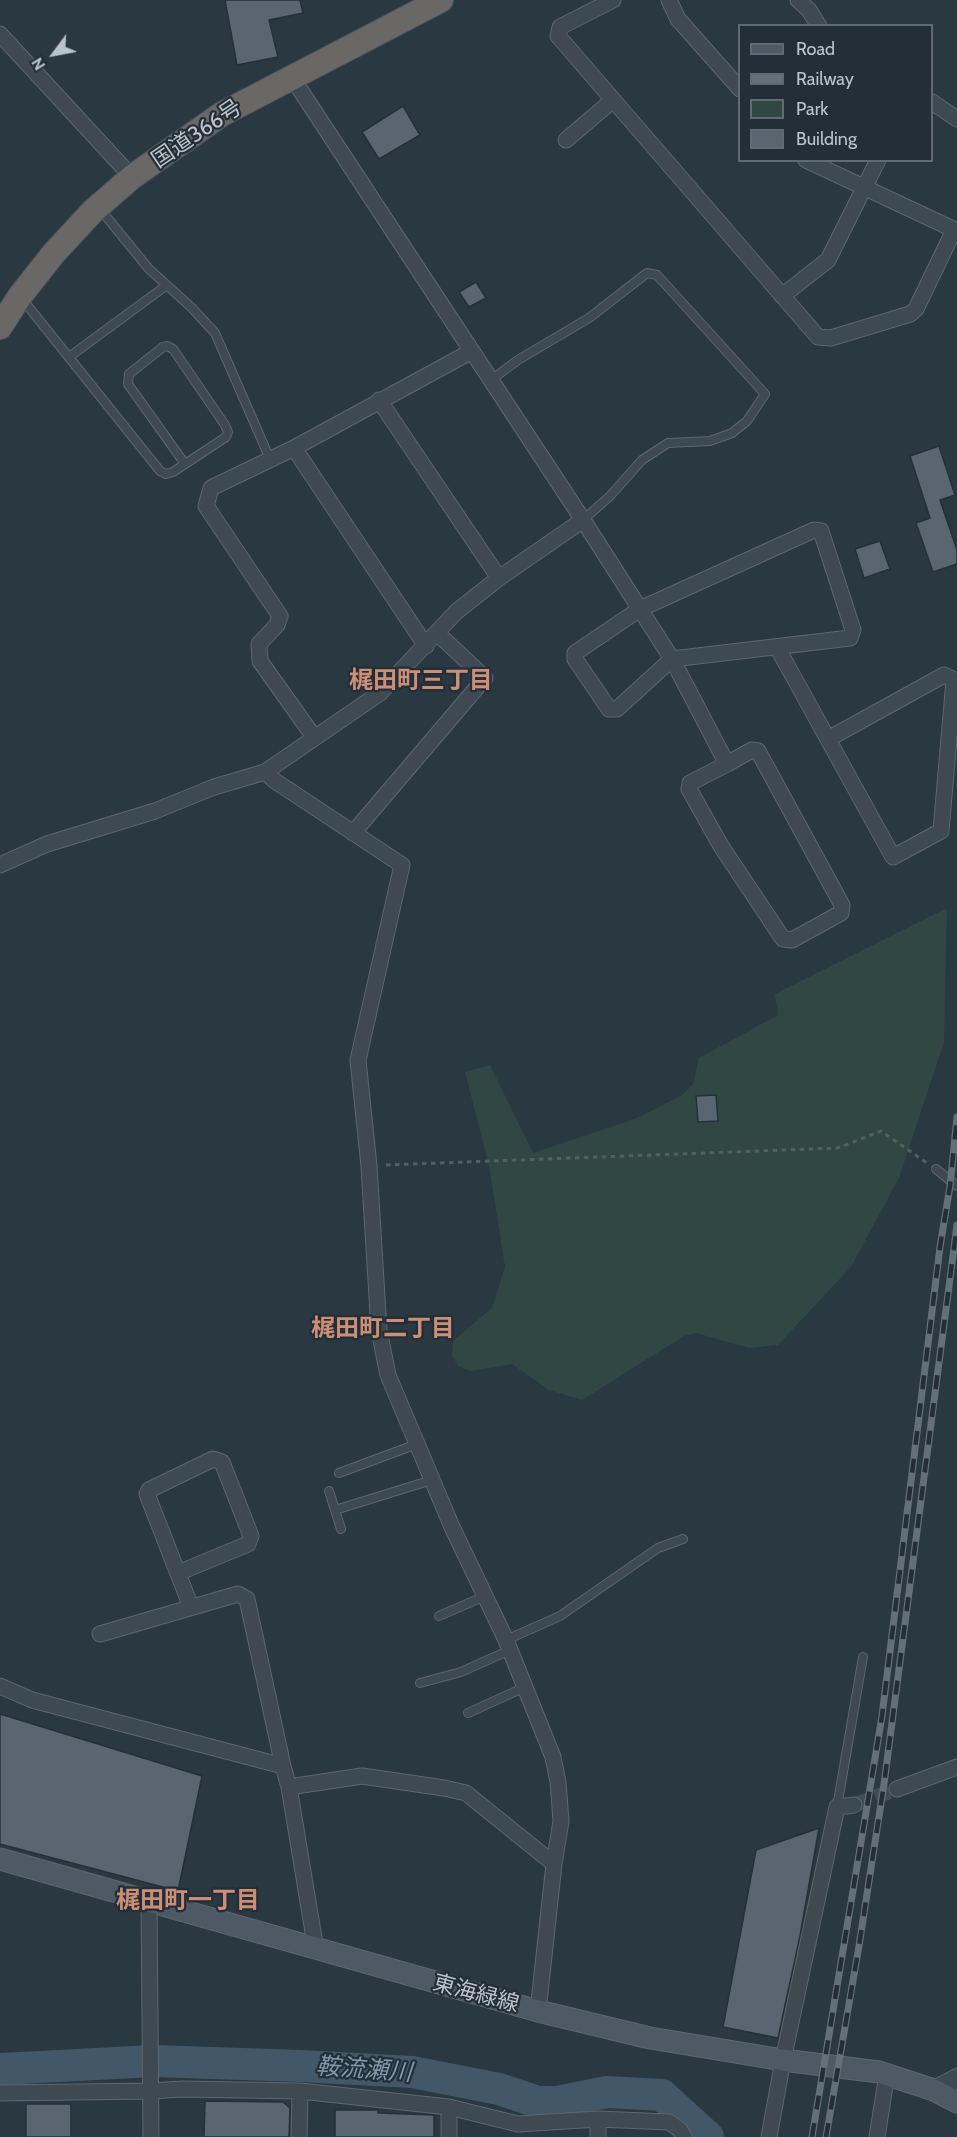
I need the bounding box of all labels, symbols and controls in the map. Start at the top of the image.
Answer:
north arrow [24,24,84,84]
legend [738,24,933,162]
text: Road [796,38,835,60]
text: N [27,54,49,74]
text: Railway [796,68,854,90]
street label: 国道366号 [147,94,247,174]
text: Park [796,98,828,120]
text: Building [796,128,857,150]
district label: 梶田町三丁目 [349,667,493,695]
district label: 梶田町二丁目 [311,1315,455,1343]
district label: 梶田町一丁目 [116,1887,260,1915]
street label: 東海緑線 [430,1970,522,2018]
water label: 鞍流瀬川 [315,2052,413,2088]

